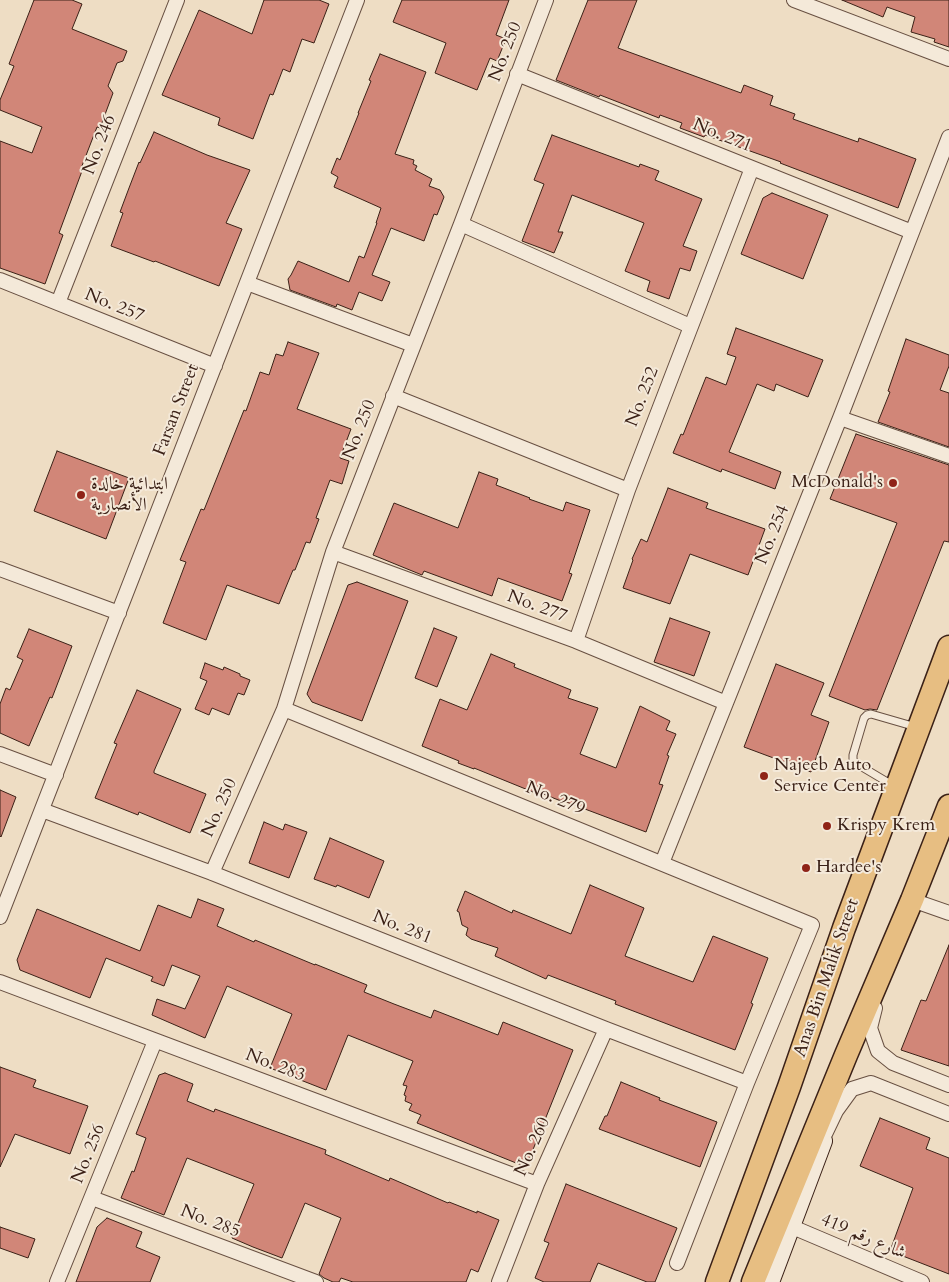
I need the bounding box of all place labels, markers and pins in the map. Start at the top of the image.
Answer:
place label: McDonald's [791,472,883,494]
place label: ابتدائية خالدة الأنصارية [91,474,168,516]
marker: McDonald's [887,477,899,489]
marker: ابتدائية خالدة الأنصارية [75,489,87,501]
place label: Najeeb Auto Service Center [774,755,886,798]
marker: Najeeb Auto Service Center [758,770,770,782]
place label: Krispy Krem [837,815,935,837]
marker: Krispy Krem [821,820,833,832]
place label: Hardee's [816,857,881,879]
marker: Hardee's [800,862,812,874]

